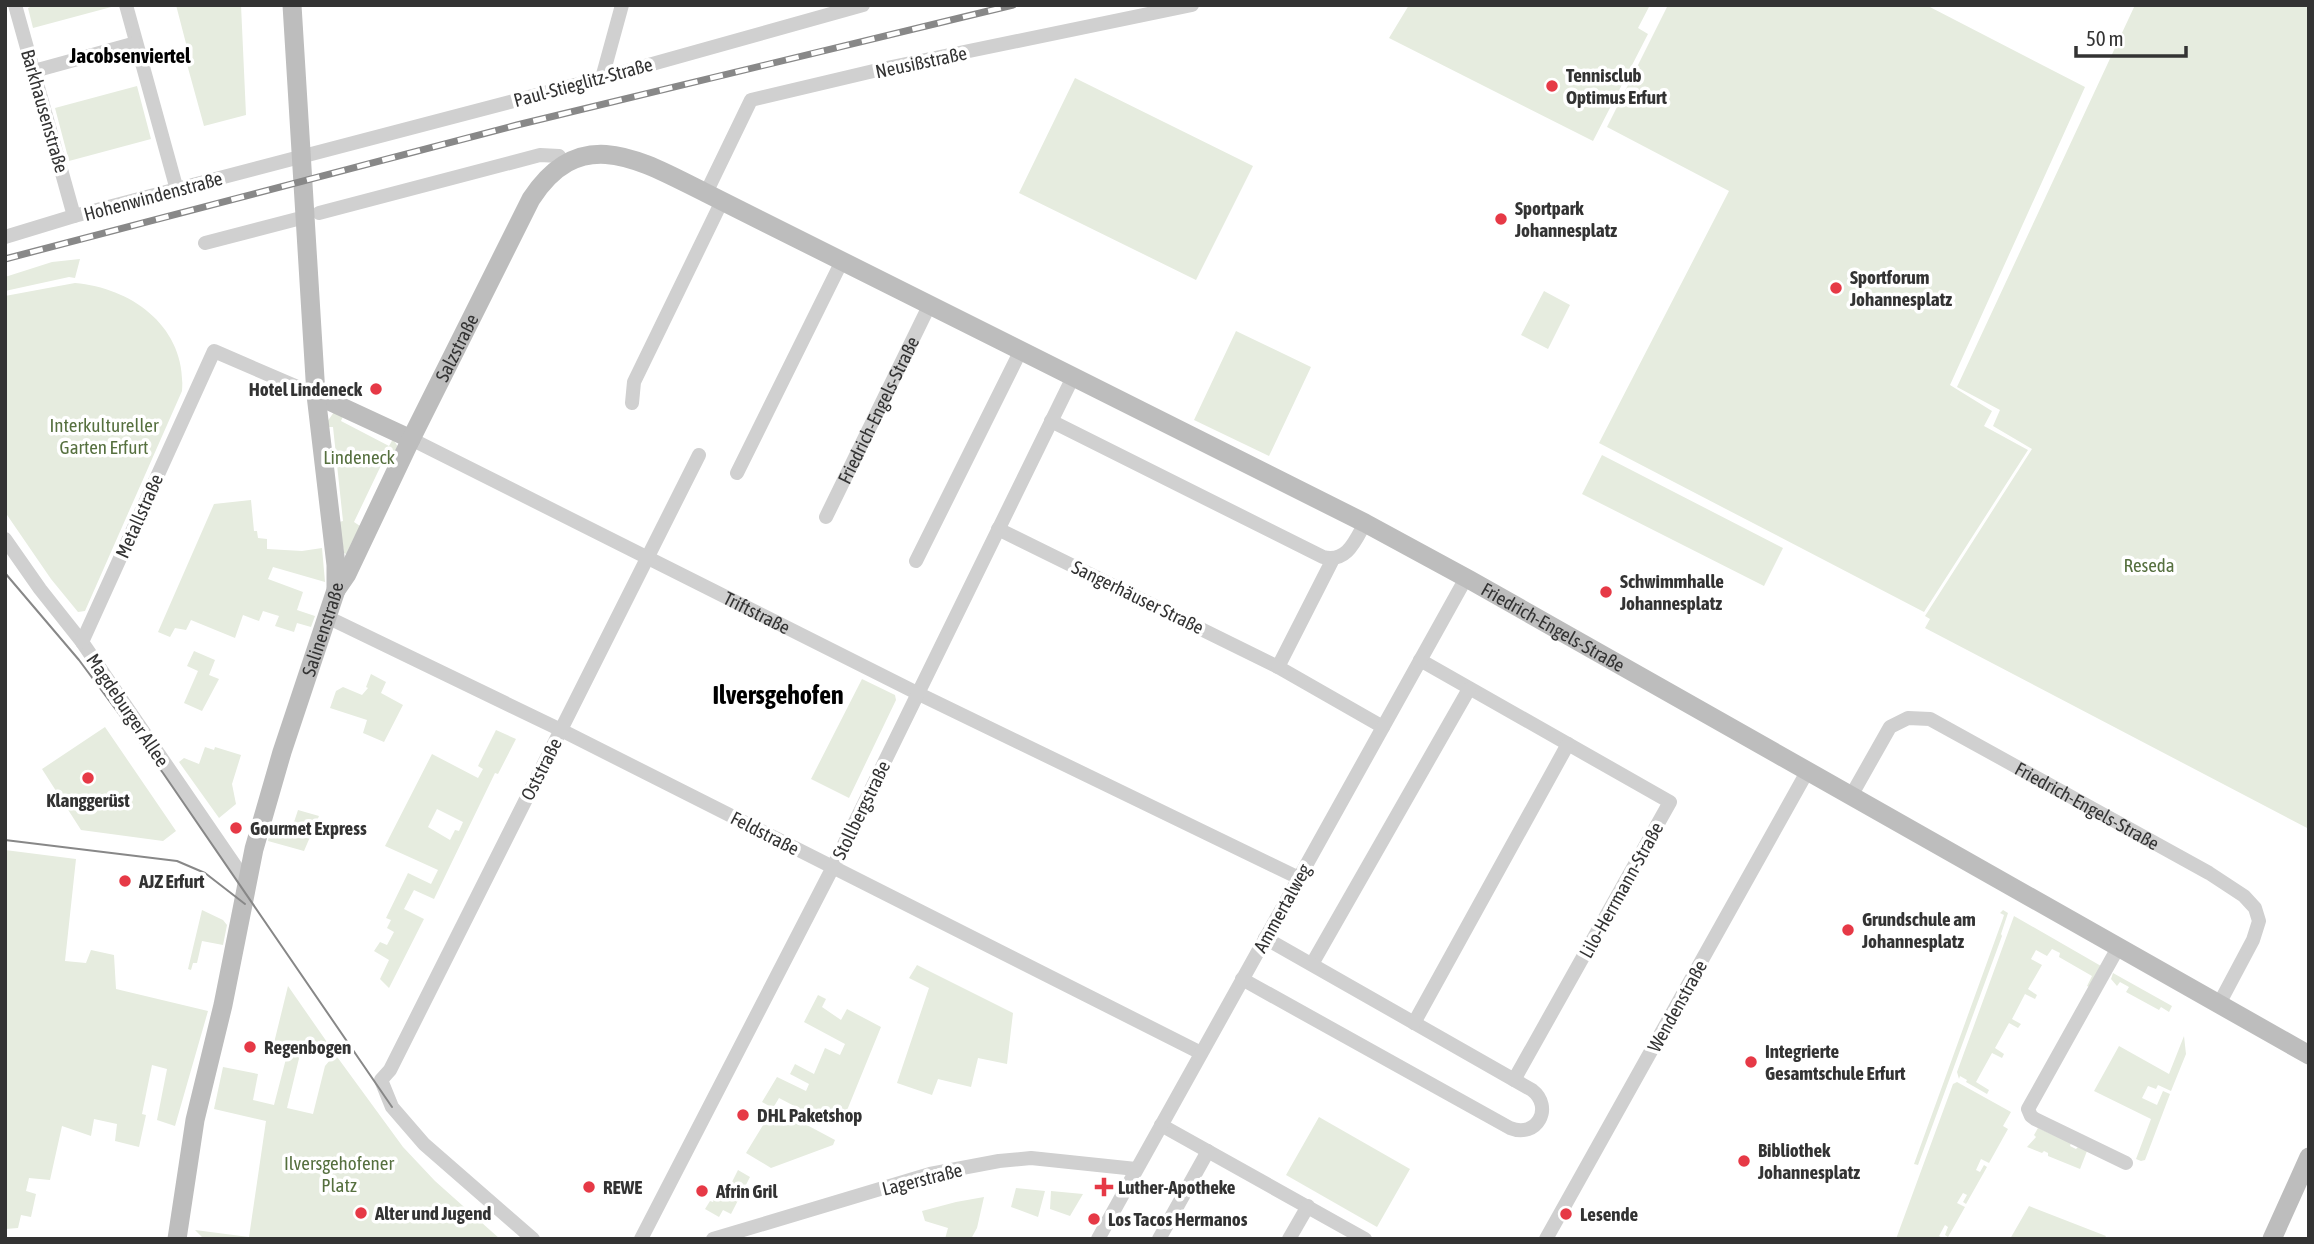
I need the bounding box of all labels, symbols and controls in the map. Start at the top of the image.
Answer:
scale bar [2076,14,2186,58]
text: 50 m [2086,26,2124,50]
street label: Neusißstraße [873,42,969,82]
district label: Jacobsenviertel [68,43,191,67]
street label: Barkhausenstraße [17,47,73,175]
street label: Paul-Stieglitz-Straße [511,53,655,111]
place label: Tennisclub Optimus Erfurt [1566,64,1667,108]
marker: Tennisclub Optimus Erfurt [1544,78,1560,94]
street label: Hohenwindenstraße [81,167,225,225]
place label: Sportpark Johannesplatz [1514,197,1617,241]
marker: Sportpark Johannesplatz [1493,211,1509,227]
place label: Sportforum Johannesplatz [1849,266,1952,310]
marker: Sportforum Johannesplatz [1828,280,1844,296]
street label: Salzstraße [431,310,483,385]
street label: Friedrich-Engels-Straße [833,333,923,487]
place label: Hotel Lindeneck [249,378,363,400]
marker: Hotel Lindeneck [368,381,384,397]
park label: Interkultureller Garten Erfurt [49,414,159,458]
park label: Lindeneck [323,446,395,468]
street label: Metallstraße [111,471,167,561]
park label: Reseda [2123,554,2175,576]
street label: Sangerhäuser Straße [1069,556,1207,638]
place label: Schwimmhalle Johannesplatz [1619,570,1724,614]
street label: Friedrich-Engels-Straße [1478,578,1629,676]
street label: Salinenstraße [297,583,347,679]
marker: Schwimmhalle Johannesplatz [1598,584,1614,600]
street label: Triftstraße [720,587,794,639]
street label: Magdeburger Allee [82,649,174,771]
district label: Ilversgehofen [712,680,844,710]
street label: Oststraße [516,734,566,804]
street label: Stollbergstraße [828,757,894,863]
street label: Friedrich-Engels-Straße [2011,757,2163,854]
marker: Klanggerüst [80,770,96,786]
place label: Klanggerüst [46,789,130,811]
street label: Feldstraße [727,807,803,859]
place label: Gourmet Express [250,817,367,839]
street label: Lilo-Herrmann-Straße [1575,818,1667,962]
marker: Gourmet Express [228,820,244,836]
street label: Ammertalweg [1249,859,1316,956]
place label: AJZ Erfurt [138,870,205,892]
marker: AJZ Erfurt [117,873,133,889]
place label: Grundschule am Johannesplatz [1861,908,1976,952]
marker: Grundschule am Johannesplatz [1840,922,1856,938]
street label: Wendenstraße [1643,956,1711,1056]
place label: Regenbogen [264,1036,351,1058]
marker: Regenbogen [242,1039,258,1055]
place label: Integrierte Gesamtschule Erfurt [1765,1040,1906,1084]
marker: Integrierte Gesamtschule Erfurt [1743,1054,1759,1070]
place label: DHL Paketshop [757,1104,862,1126]
marker: DHL Paketshop [735,1107,751,1123]
place label: Bibliothek Johannesplatz [1757,1139,1860,1183]
park label: Ilversgehofener Platz [284,1152,394,1196]
marker: Bibliothek Johannesplatz [1736,1153,1752,1169]
street label: Lagerstraße [880,1158,964,1200]
place label: REWE [603,1176,642,1198]
place label: Luther-Apotheke [1118,1176,1236,1198]
marker: REWE [581,1179,597,1195]
marker: Luther-Apotheke [1096,1179,1112,1195]
place label: Afrin Gril [715,1180,778,1202]
marker: Afrin Gril [694,1183,710,1199]
place label: Alter und Jugend [374,1202,491,1224]
place label: Lesende [1580,1203,1639,1225]
marker: Alter und Jugend [353,1205,369,1221]
marker: Lesende [1558,1206,1574,1222]
place label: Los Tacos Hermanos [1108,1208,1248,1230]
marker: Los Tacos Hermanos [1086,1211,1102,1227]

